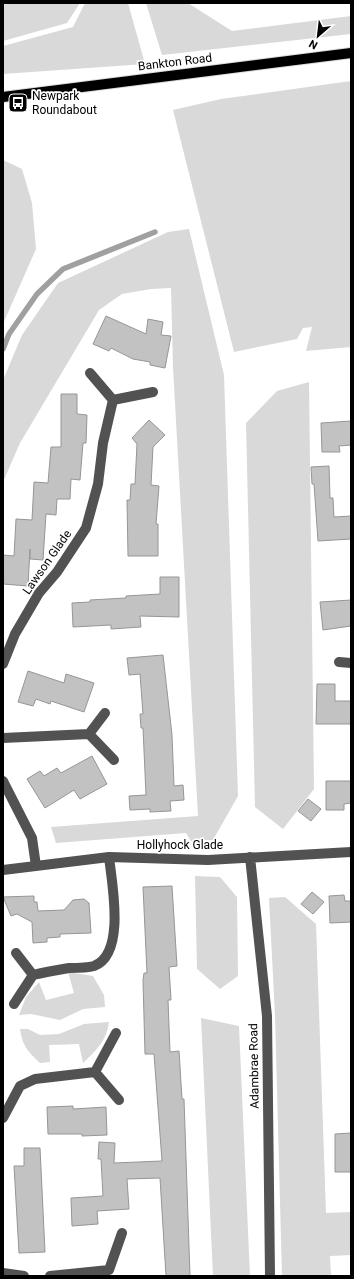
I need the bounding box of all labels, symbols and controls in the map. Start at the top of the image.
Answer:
north arrow [298,16,338,56]
text: N [307,37,320,52]
street label: Bankton Road [137,51,213,73]
place label: Newpark Roundabout [32,89,97,117]
bus stop icon: Newpark Roundabout [7,92,29,114]
street label: Lawson Glade [20,527,74,597]
street label: Hollyhock Glade [137,838,223,852]
street label: Adambrae Road [246,1023,262,1109]

